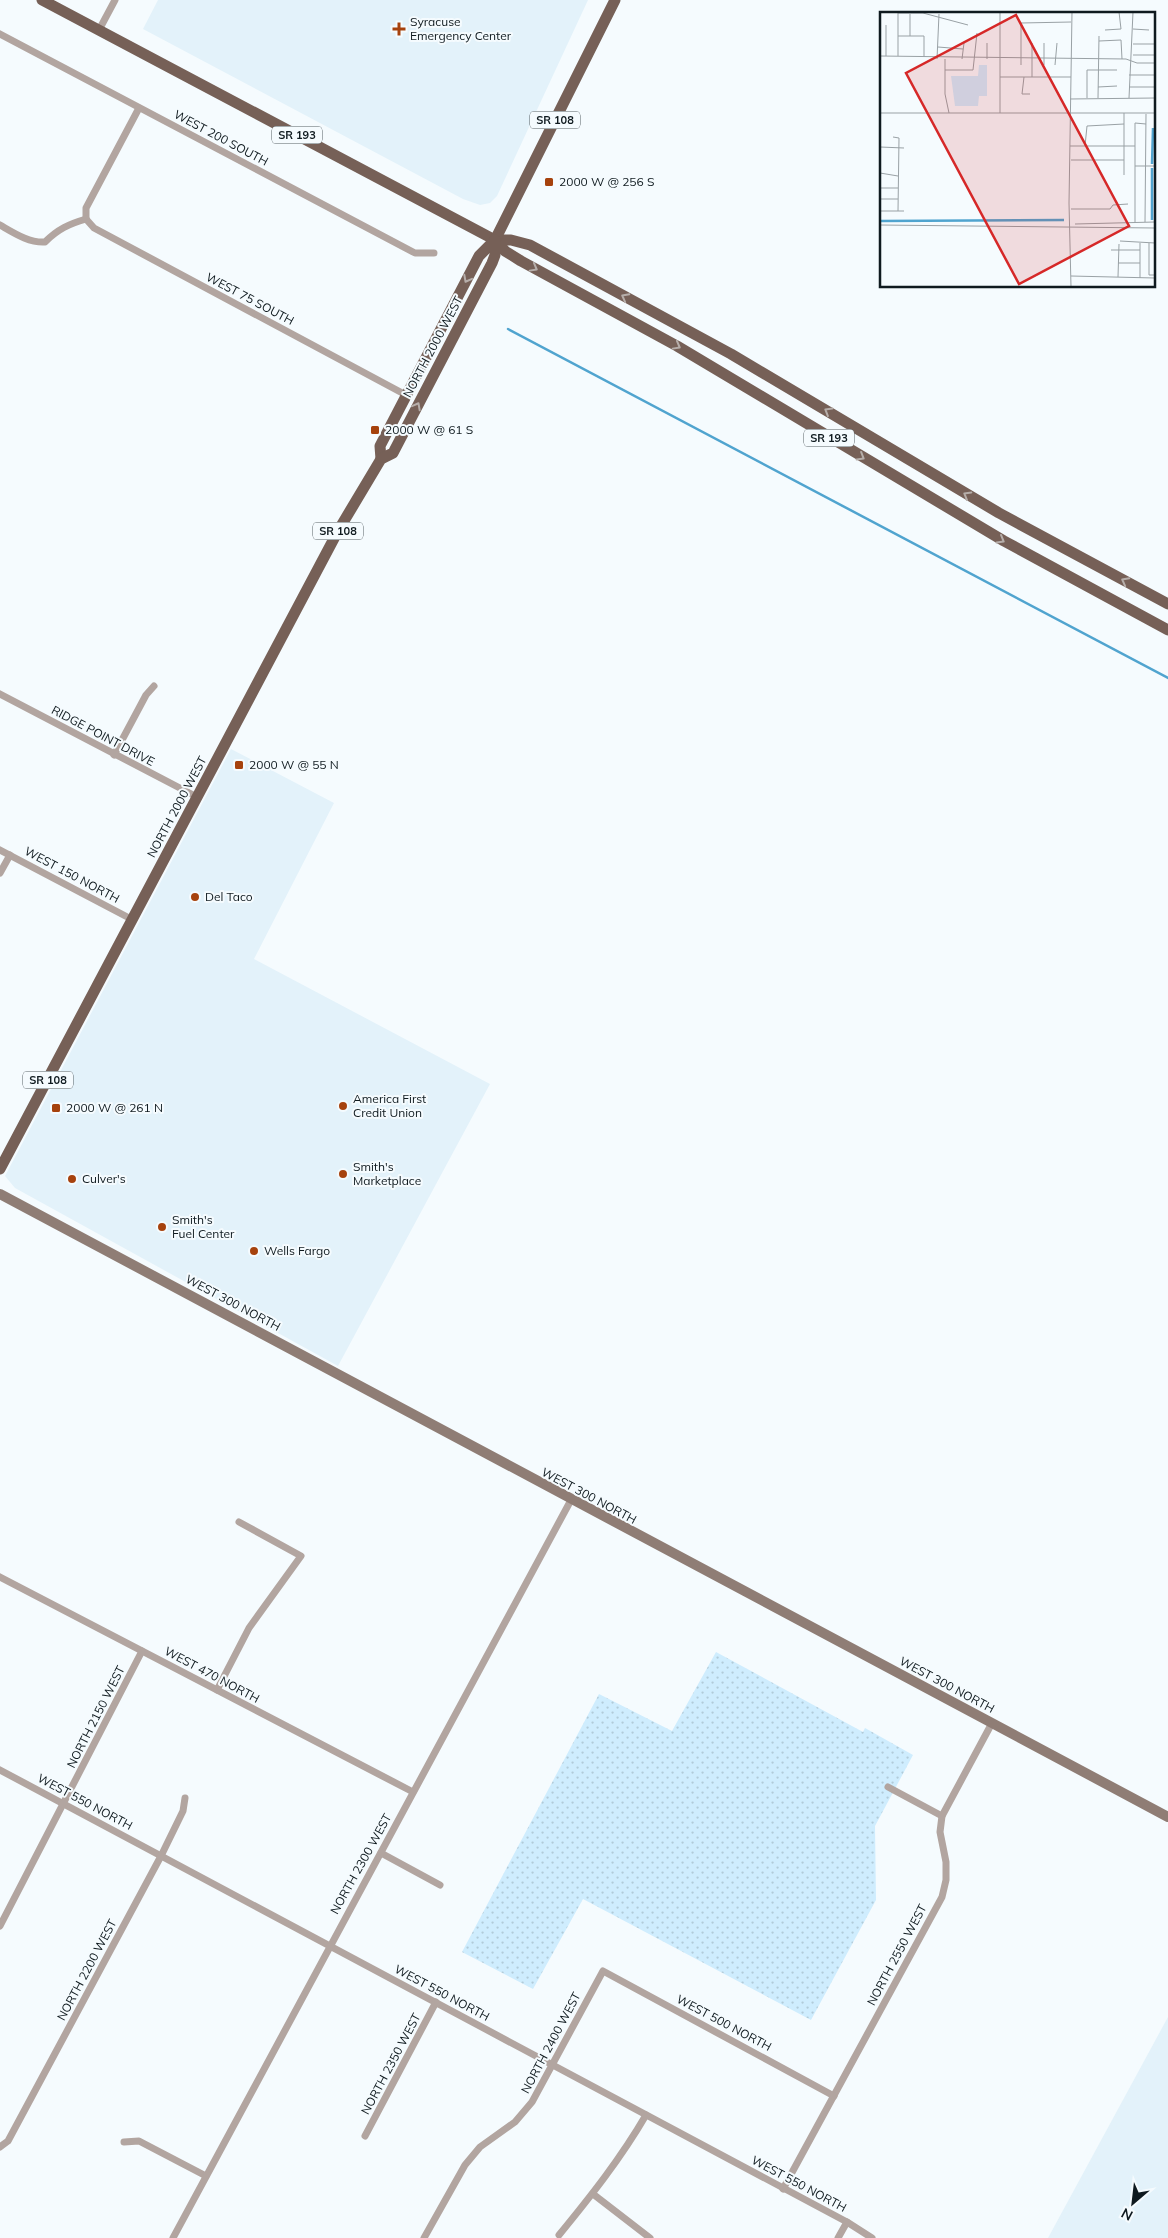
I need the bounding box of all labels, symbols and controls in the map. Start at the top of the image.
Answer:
inset map [880,12,1156,288]
place label: Syracuse Emergency Center [410,14,512,43]
marker: Syracuse Emergency Center [392,22,406,36]
street label: WEST 200 SOUTH [172,106,271,169]
road number: SR 108 [530,112,580,128]
road number: SR 193 [272,126,322,144]
place label: 2000 W @ 256 S [559,174,654,189]
marker: 2000 W @ 256 S [543,176,555,188]
one-way arrow [529,262,538,272]
street label: WEST 75 SOUTH [204,269,297,328]
one-way arrow [463,274,473,283]
street label: NORTH 2000 WEST [399,293,466,400]
one-way arrow [622,293,631,303]
one-way arrow [671,340,680,350]
one-way arrow [411,403,421,412]
one-way arrow [824,408,833,418]
place label: 2000 W @ 61 S [385,422,473,437]
marker: 2000 W @ 61 S [369,424,381,436]
road number: SR 193 [804,429,854,446]
one-way arrow [855,451,864,461]
one-way arrow [963,491,972,501]
road number: SR 108 [313,522,363,540]
one-way arrow [995,533,1004,543]
one-way arrow [1121,577,1130,587]
street label: RIDGE POINT DRIVE [49,702,157,769]
street label: NORTH 2000 WEST [143,753,210,860]
place label: 2000 W @ 55 N [249,757,339,772]
marker: 2000 W @ 55 N [233,759,245,771]
street label: WEST 150 NORTH [22,843,122,906]
place label: Del Taco [205,889,253,904]
marker: Del Taco [189,891,201,903]
road number: SR 108 [23,1072,73,1088]
place label: America First Credit Union [353,1091,426,1120]
place label: 2000 W @ 261 N [66,1100,163,1115]
marker: America First Credit Union [337,1100,349,1112]
marker: 2000 W @ 261 N [50,1102,62,1114]
place label: Smith's Marketplace [353,1159,421,1188]
marker: Smith's Marketplace [337,1168,349,1180]
place label: Culver's [82,1171,126,1186]
marker: Culver's [66,1173,78,1185]
place label: Smith's Fuel Center [172,1212,235,1241]
marker: Smith's Fuel Center [156,1221,168,1233]
place label: Wells Fargo [264,1243,330,1258]
marker: Wells Fargo [248,1245,260,1257]
street label: WEST 300 NORTH [183,1271,283,1334]
street label: WEST 300 NORTH [539,1464,639,1527]
street label: WEST 470 NORTH [162,1643,262,1706]
street label: WEST 300 NORTH [897,1653,997,1716]
street label: NORTH 2150 WEST [63,1663,128,1770]
street label: WEST 550 NORTH [35,1770,135,1833]
street label: NORTH 2300 WEST [327,1810,395,1917]
street label: NORTH 2550 WEST [863,1901,930,2008]
street label: NORTH 2200 WEST [53,1916,120,2023]
street label: WEST 550 NORTH [392,1961,492,2024]
street label: NORTH 2400 WEST [517,1989,584,2096]
street label: WEST 500 NORTH [674,1991,774,2054]
street label: NORTH 2350 WEST [357,2010,424,2117]
street label: WEST 550 NORTH [749,2152,849,2215]
north arrow [1108,2178,1158,2228]
text: N [1118,2204,1136,2225]

